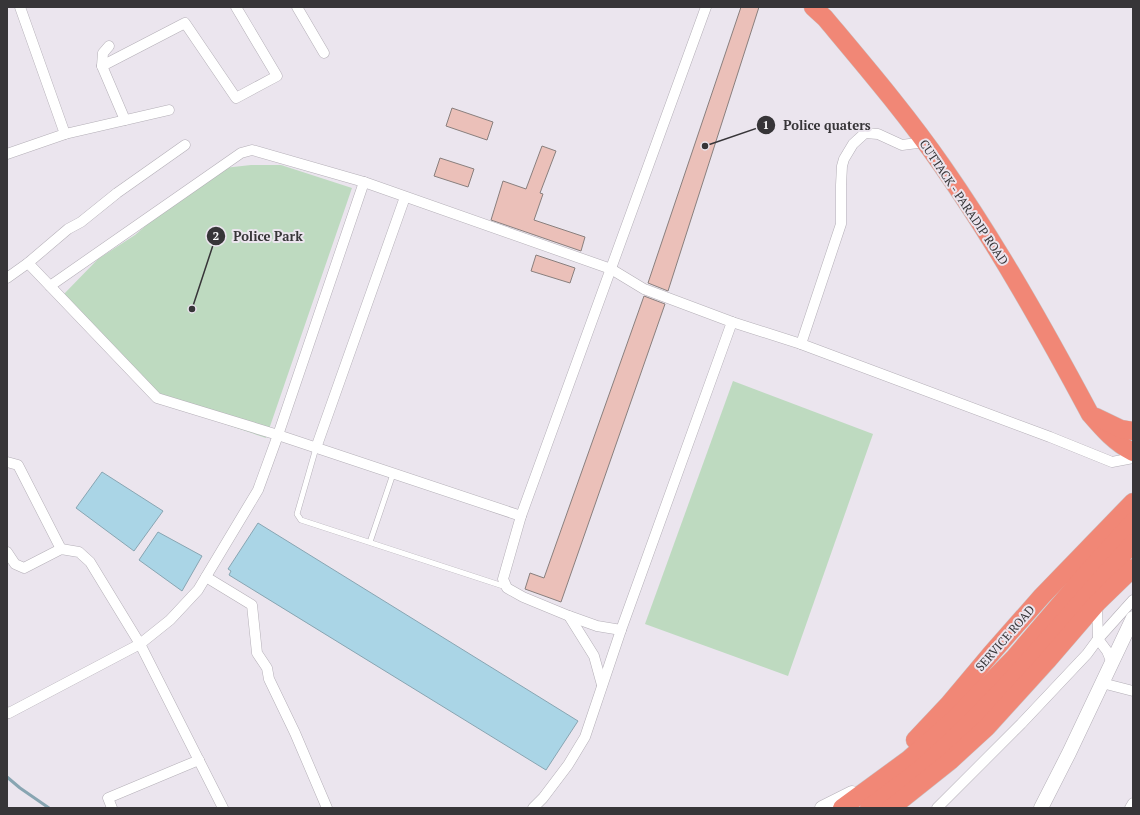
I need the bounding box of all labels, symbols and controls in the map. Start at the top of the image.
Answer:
callout: Police quaters [756,112,879,137]
text: Police quaters [783,116,871,134]
text: 1 [763,117,769,132]
street label: CUTTACK - PARADIP ROAD [916,136,1012,268]
callout: Police Park [206,224,311,249]
text: Police Park [233,227,303,245]
text: 2 [213,228,220,243]
street label: SERVICE ROAD [972,602,1038,674]

